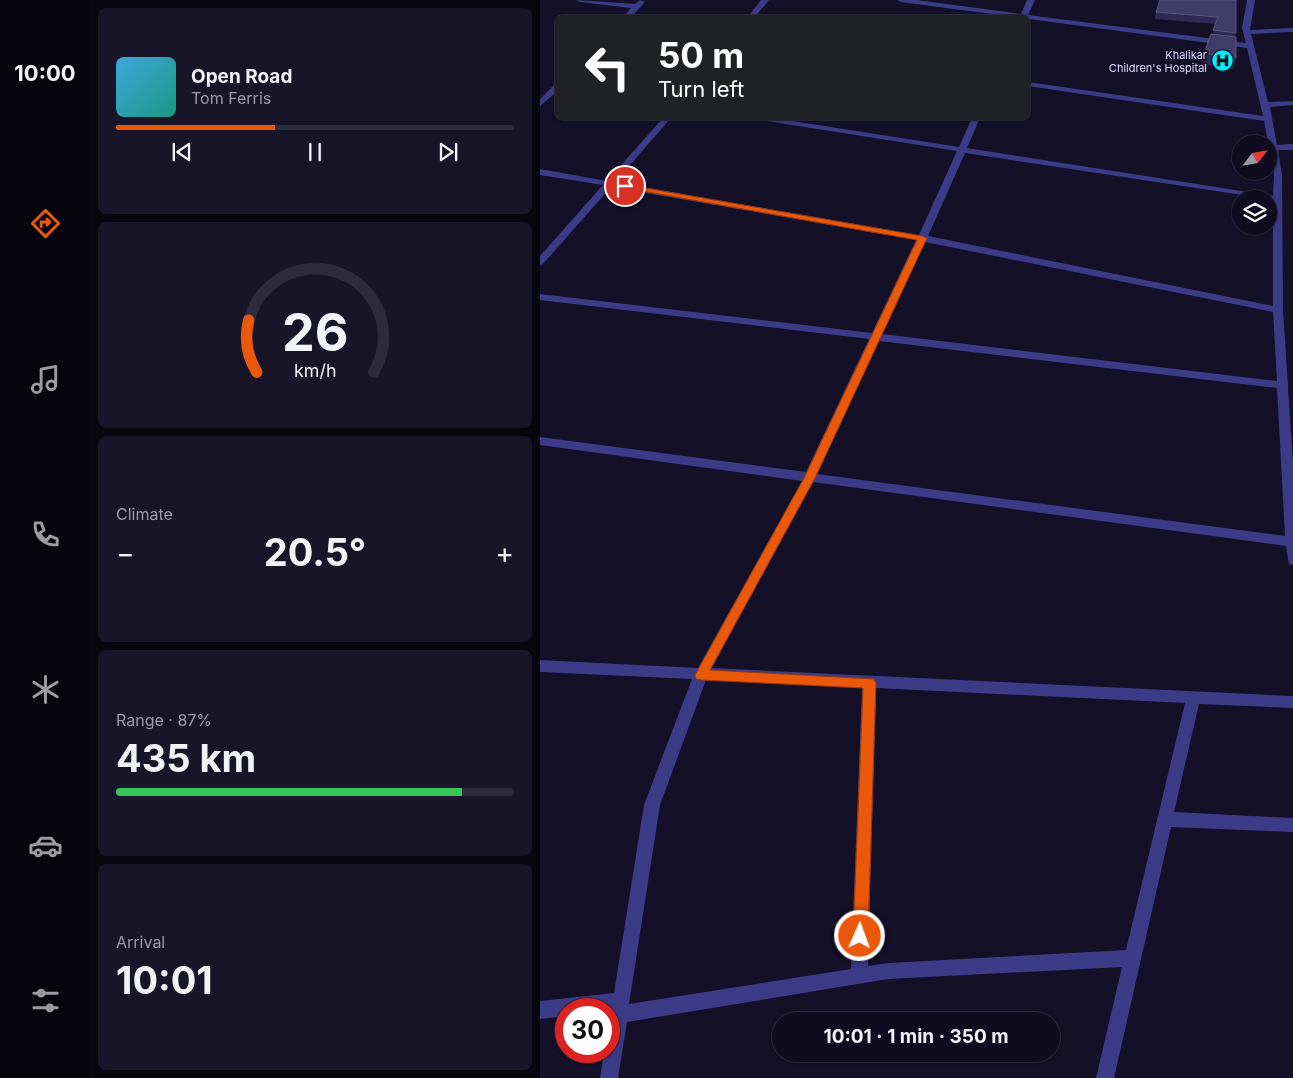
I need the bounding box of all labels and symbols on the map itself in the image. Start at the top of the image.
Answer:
place label: Khalikar Children's Hospital [1109,48,1207,75]
hospital icon: Khalikar Children's Hospital [1211,49,1235,73]
north arrow [1232,135,1278,180]
pin [604,165,646,207]
position arrow [833,909,885,961]
speed limit sign: 30 [555,998,620,1063]

